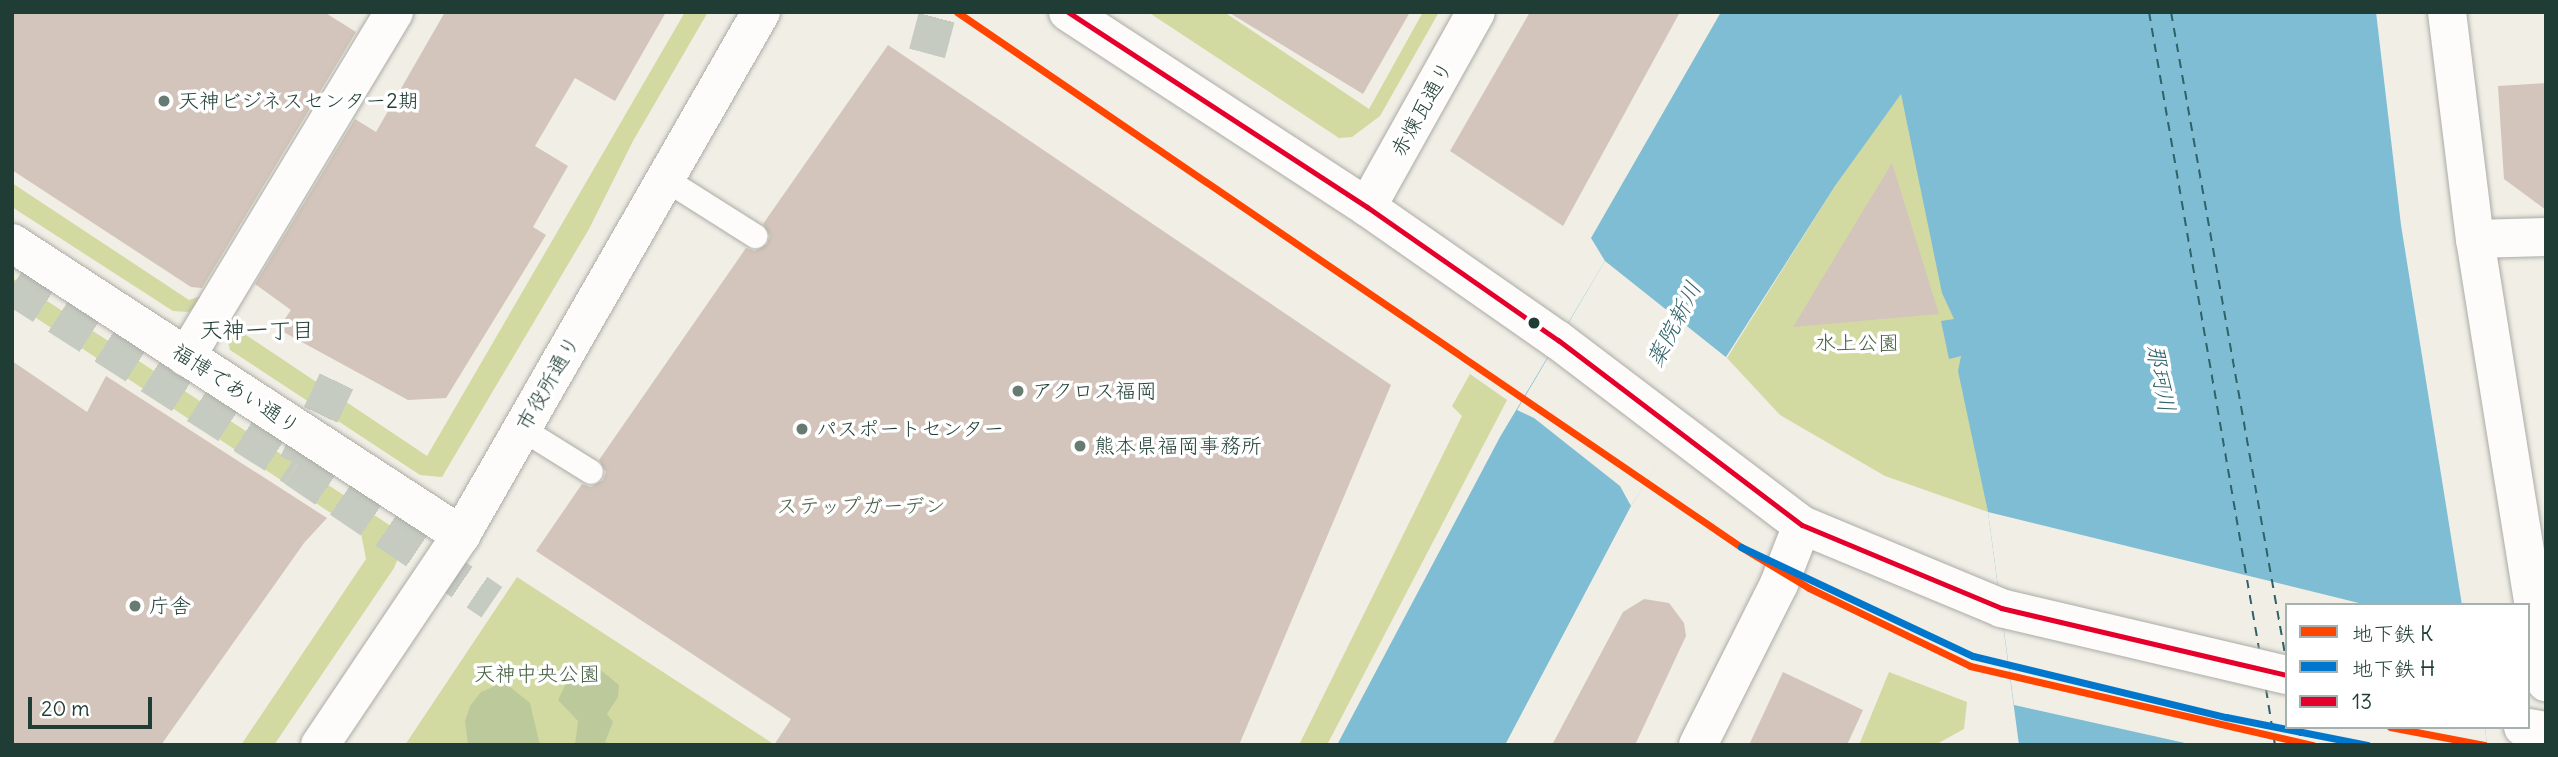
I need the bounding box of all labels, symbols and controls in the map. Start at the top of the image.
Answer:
street label: 赤煉瓦通り [1386,57,1458,161]
place label: 天神ビジネスセンター2期 [178,88,421,114]
marker: 天神ビジネスセンター2期 [156,93,172,109]
water label: 薬院新川 [1641,277,1707,371]
district label: 天神一丁目 [200,316,314,344]
unlabelled marker [1527,316,1541,330]
park label: 水上公園 [1815,330,1899,356]
street label: 市役所通り [511,331,585,435]
street label: 福博であい通り [167,338,305,440]
water label: 那珂川 [2141,342,2181,414]
place label: アクロス福岡 [1032,378,1158,404]
marker: アクロス福岡 [1010,383,1026,399]
place label: パスポートセンター [816,416,1005,442]
marker: パスポートセンター [794,421,810,437]
place label: 熊本県福岡事務所 [1094,433,1262,459]
marker: 熊本県福岡事務所 [1072,438,1088,454]
park label: ステップガーデン [777,493,945,519]
place label: 庁舎 [149,593,191,619]
marker: 庁舎 [127,598,143,614]
legend [2285,603,2530,729]
text: 地下鉄 K [2352,620,2433,647]
text: 地下鉄 H [2352,655,2435,682]
park label: 天神中央公園 [474,661,600,687]
scale bar [32,684,156,728]
text: 13 [2352,688,2372,715]
text: 20 m [41,695,90,722]

